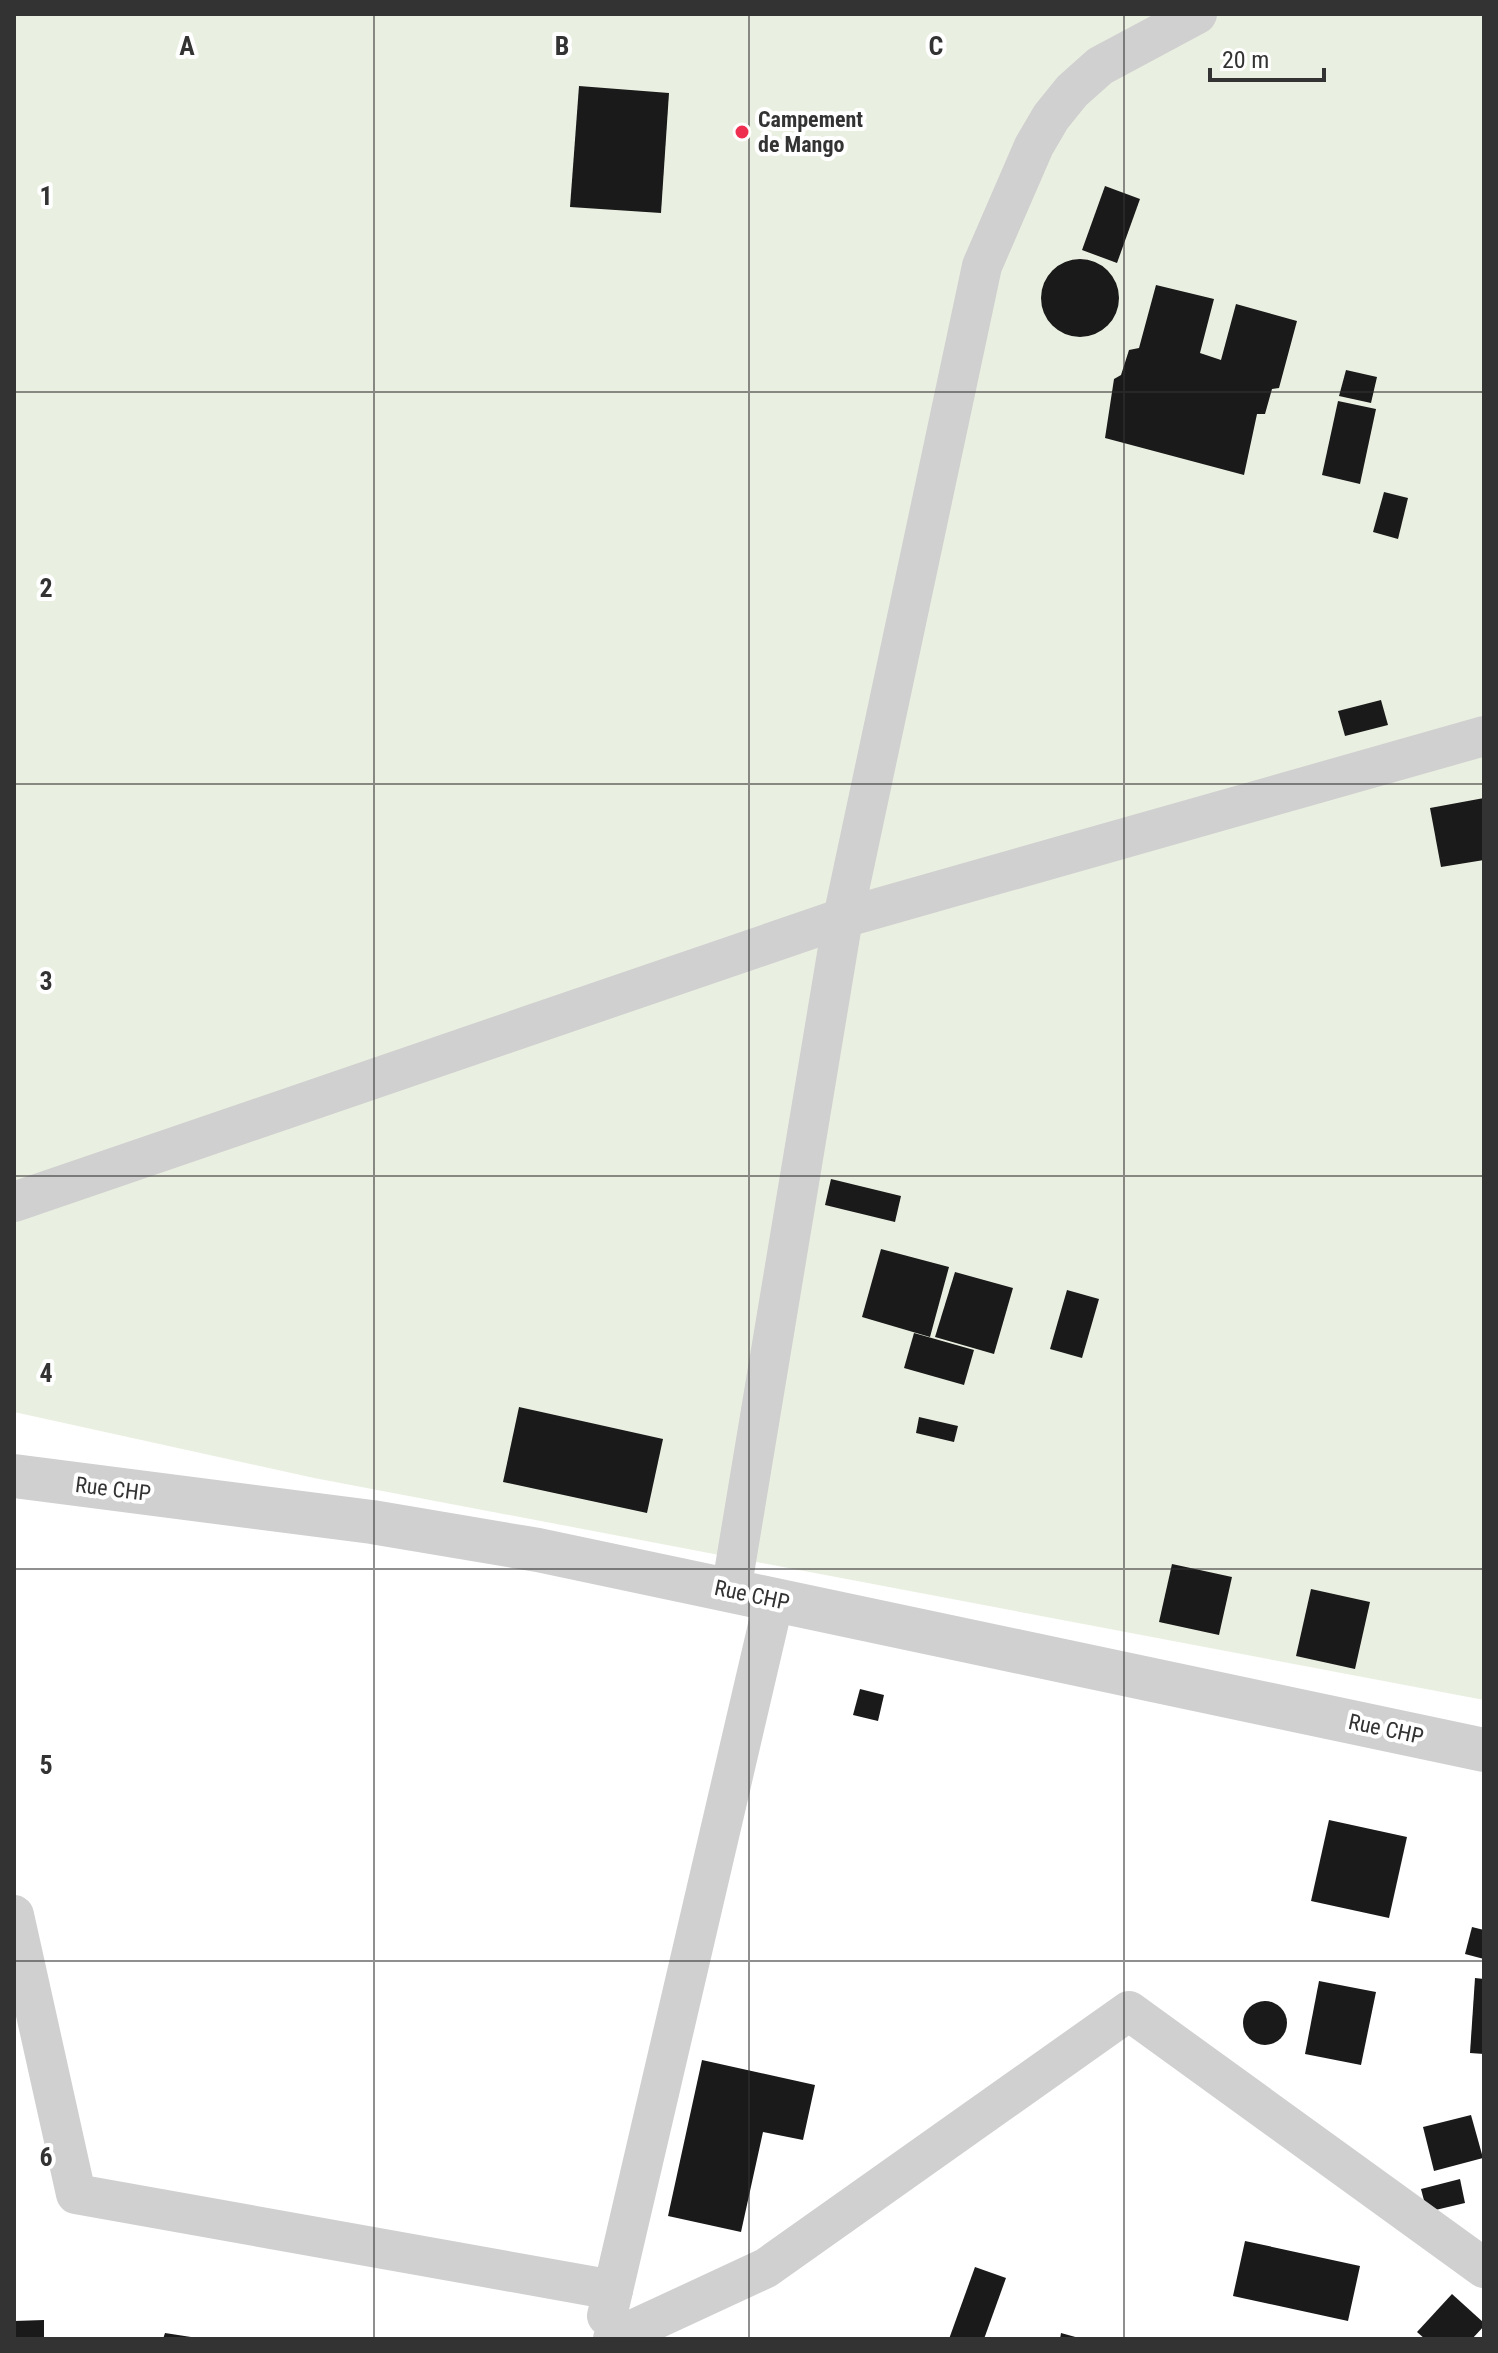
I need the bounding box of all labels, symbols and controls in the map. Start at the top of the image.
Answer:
text: A [179,31,195,61]
text: B [555,31,569,61]
text: C [929,31,944,61]
scale bar [1210,32,1324,82]
text: 20 m [1222,46,1269,74]
place label: Campement de Mango [758,107,863,157]
marker: Campement de Mango [733,123,751,141]
text: 1 [39,181,53,211]
text: 2 [39,573,53,603]
text: 3 [39,966,53,996]
text: 4 [39,1358,53,1388]
street label: Rue CHP [74,1472,152,1506]
street label: Rue CHP [712,1575,792,1615]
street label: Rue CHP [1346,1709,1426,1749]
text: 5 [39,1750,53,1780]
text: 6 [39,2142,53,2172]

